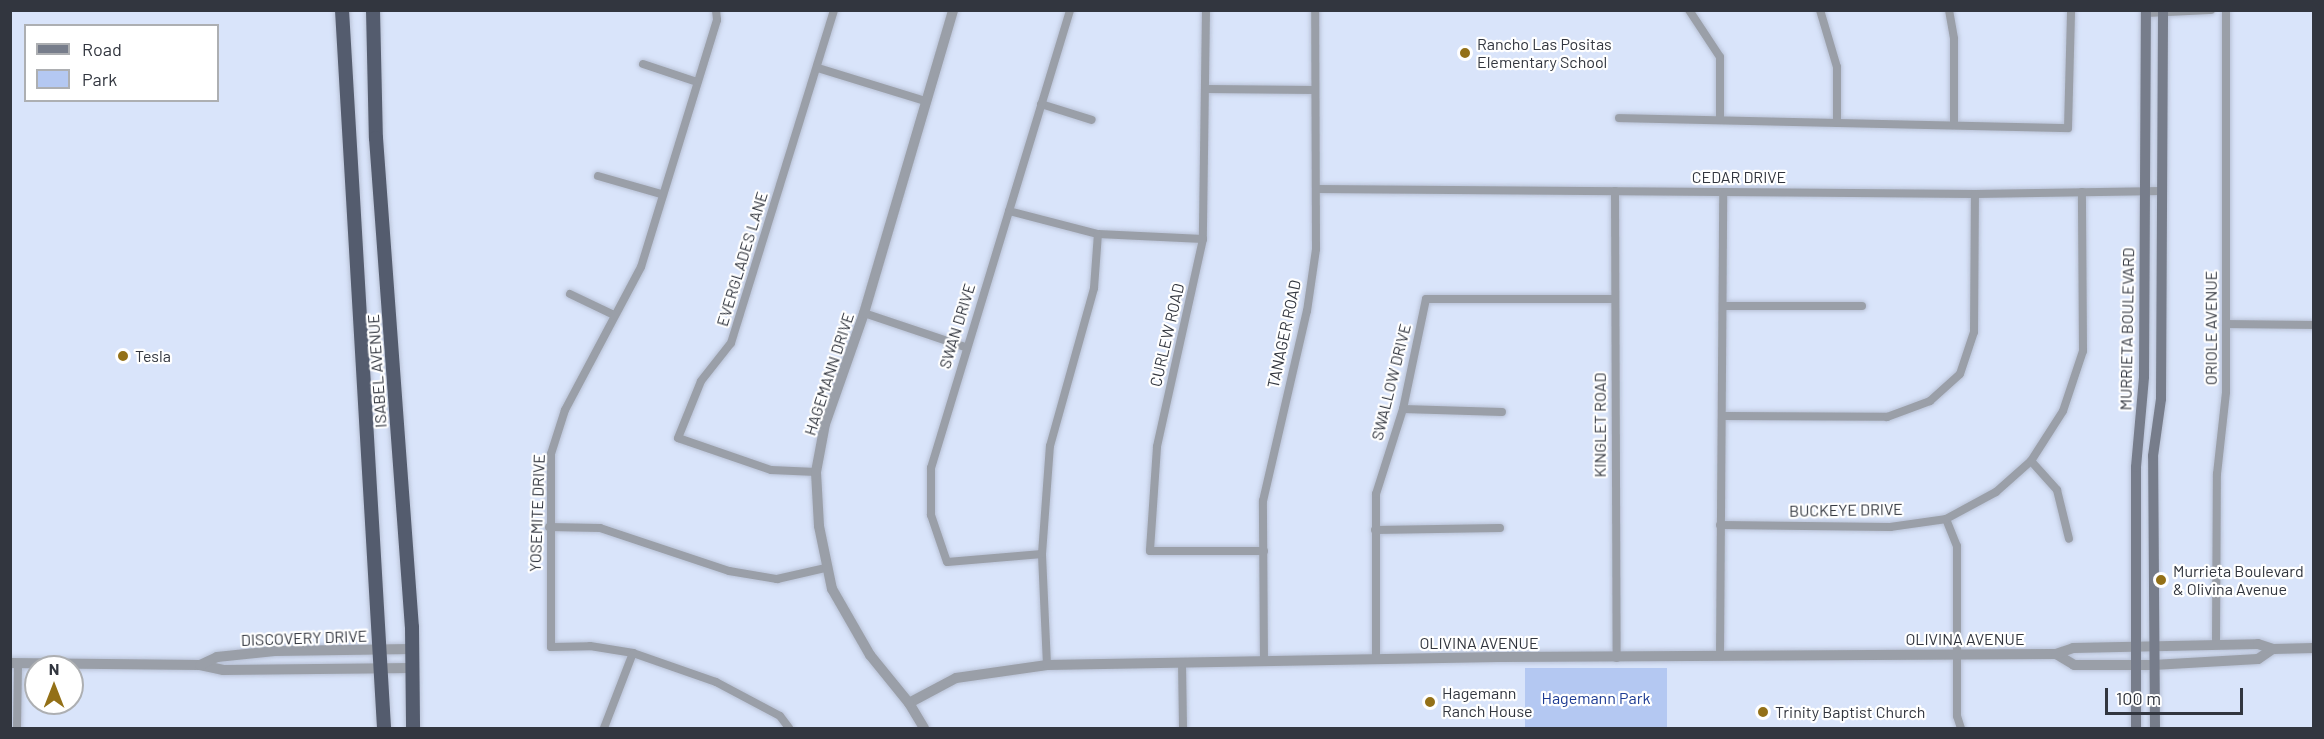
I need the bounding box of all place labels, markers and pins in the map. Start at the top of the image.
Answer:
place label: Rancho Las Positas Elementary School [1477,34,1612,72]
marker: Rancho Las Positas Elementary School [1458,46,1472,60]
place label: Tesla [135,346,171,366]
marker: Tesla [116,349,130,363]
place label: Murrieta Boulevard & Olivina Avenue [2173,561,2304,599]
marker: Murrieta Boulevard & Olivina Avenue [2154,573,2168,587]
place label: Hagemann Ranch House [1442,683,1533,721]
marker: Hagemann Ranch House [1423,695,1437,709]
place label: Trinity Baptist Church [1775,702,1925,722]
marker: Trinity Baptist Church [1756,705,1770,719]

